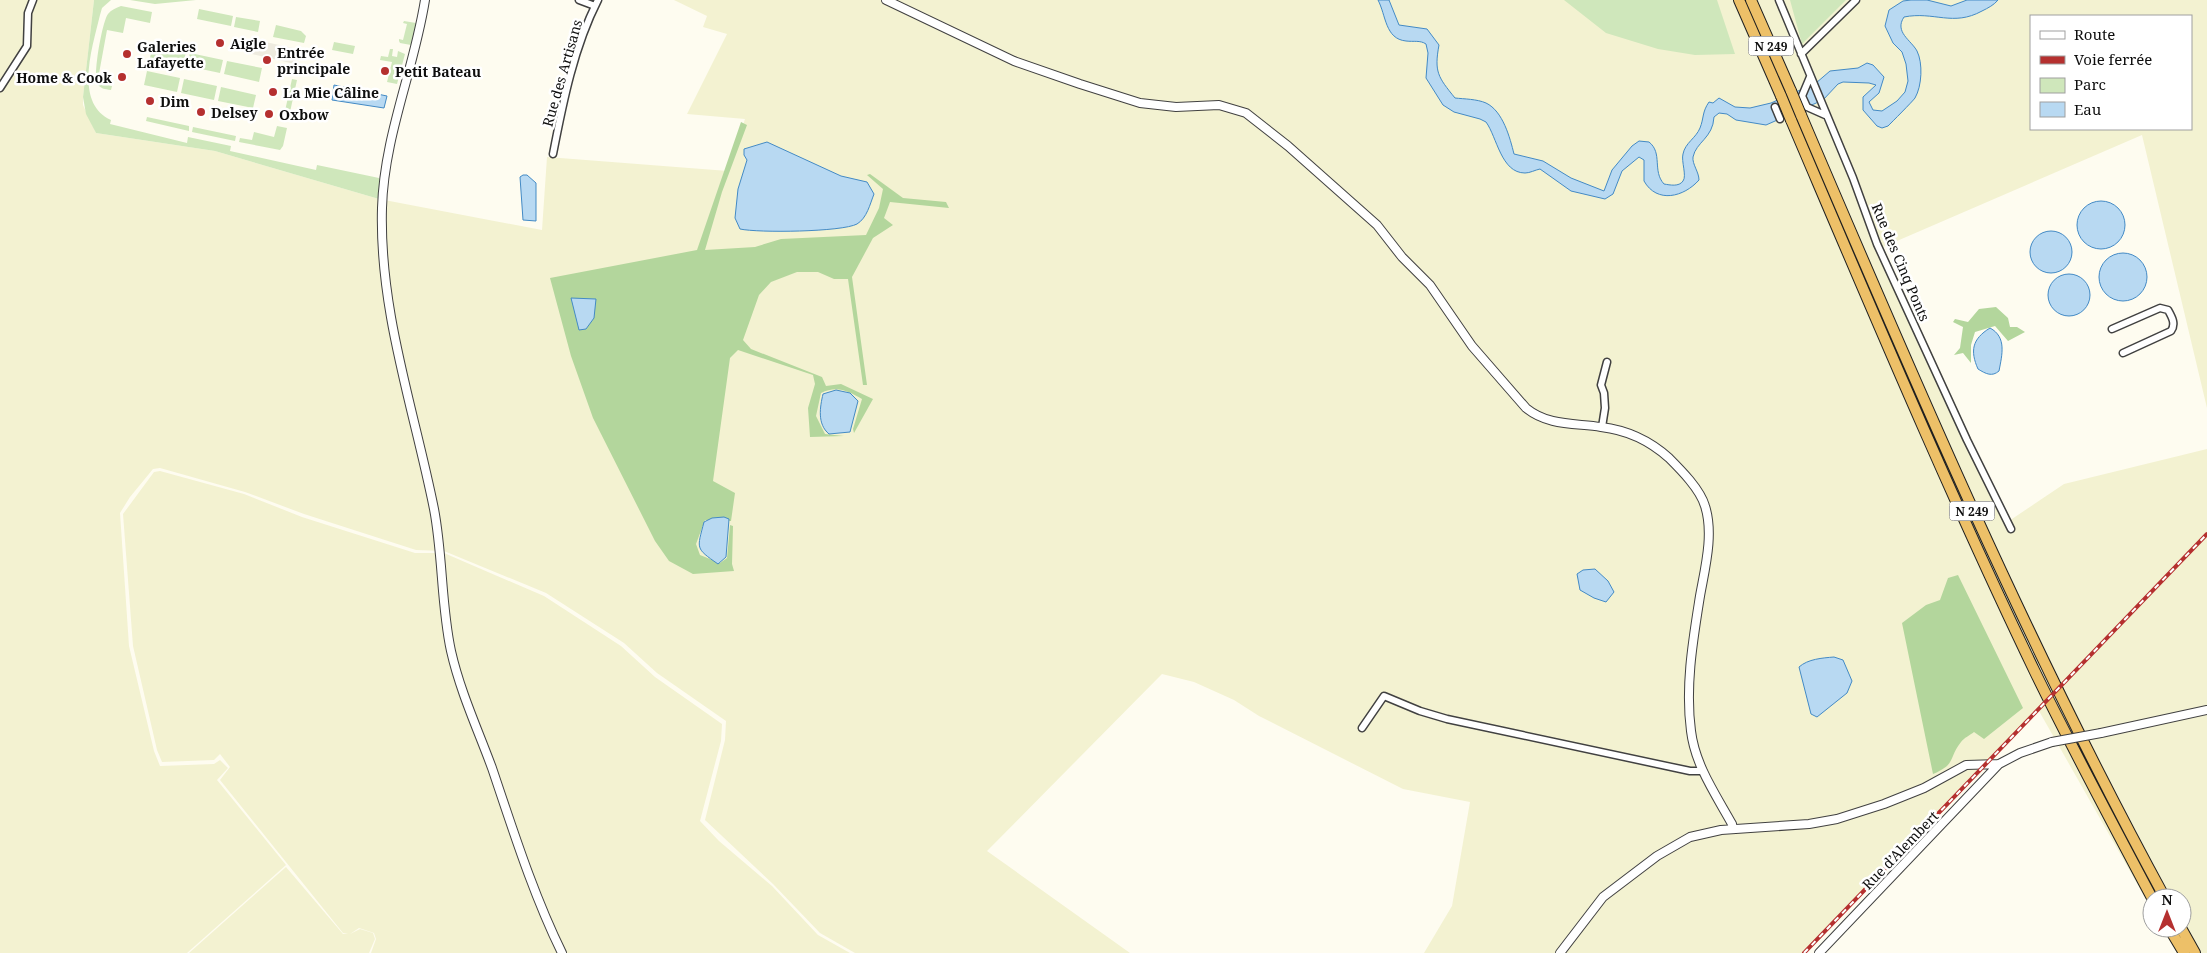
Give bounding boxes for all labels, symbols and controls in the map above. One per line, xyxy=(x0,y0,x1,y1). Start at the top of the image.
legend xyxy=(2030,15,2192,130)
street label: Rue des Artisans xyxy=(538,17,586,129)
text: Route xyxy=(2074,24,2115,44)
place label: Aigle xyxy=(230,34,266,53)
road number: N 249 xyxy=(1748,36,1794,56)
place label: Galeries Lafayette xyxy=(137,37,204,72)
marker: Aigle xyxy=(214,37,226,49)
place label: Entrée principale xyxy=(277,43,350,78)
marker: Galeries Lafayette xyxy=(121,48,133,60)
text: Voie ferrée xyxy=(2074,49,2152,69)
marker: Entrée principale xyxy=(261,54,273,66)
place label: Petit Bateau xyxy=(395,62,481,81)
marker: Petit Bateau xyxy=(379,65,391,77)
place label: Home & Cook xyxy=(16,68,112,87)
marker: Home & Cook xyxy=(116,71,128,83)
text: Parc xyxy=(2074,74,2106,94)
place label: La Mie Câline xyxy=(283,83,379,102)
marker: La Mie Câline xyxy=(267,86,279,98)
place label: Dim xyxy=(160,92,190,111)
marker: Dim xyxy=(144,95,156,107)
text: Eau xyxy=(2074,99,2102,119)
place label: Delsey xyxy=(211,103,258,122)
place label: Oxbow xyxy=(279,105,329,124)
marker: Delsey xyxy=(195,106,207,118)
marker: Oxbow xyxy=(263,108,275,120)
street label: Rue des Cinq Ponts xyxy=(1868,200,1934,324)
road number: N 249 xyxy=(1950,502,1994,520)
street label: Rue d’Alembert xyxy=(1858,807,1942,893)
north arrow xyxy=(2142,888,2192,938)
text: N xyxy=(2161,890,2173,909)

